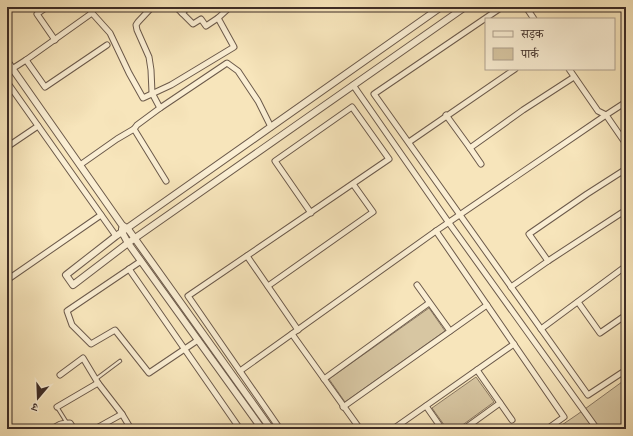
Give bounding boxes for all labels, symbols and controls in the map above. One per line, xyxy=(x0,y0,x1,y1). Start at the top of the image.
legend xyxy=(485,18,615,70)
text: सड़क xyxy=(520,27,545,42)
text: पार्क xyxy=(520,47,540,62)
north arrow xyxy=(18,378,58,418)
text: उ xyxy=(29,399,41,414)

